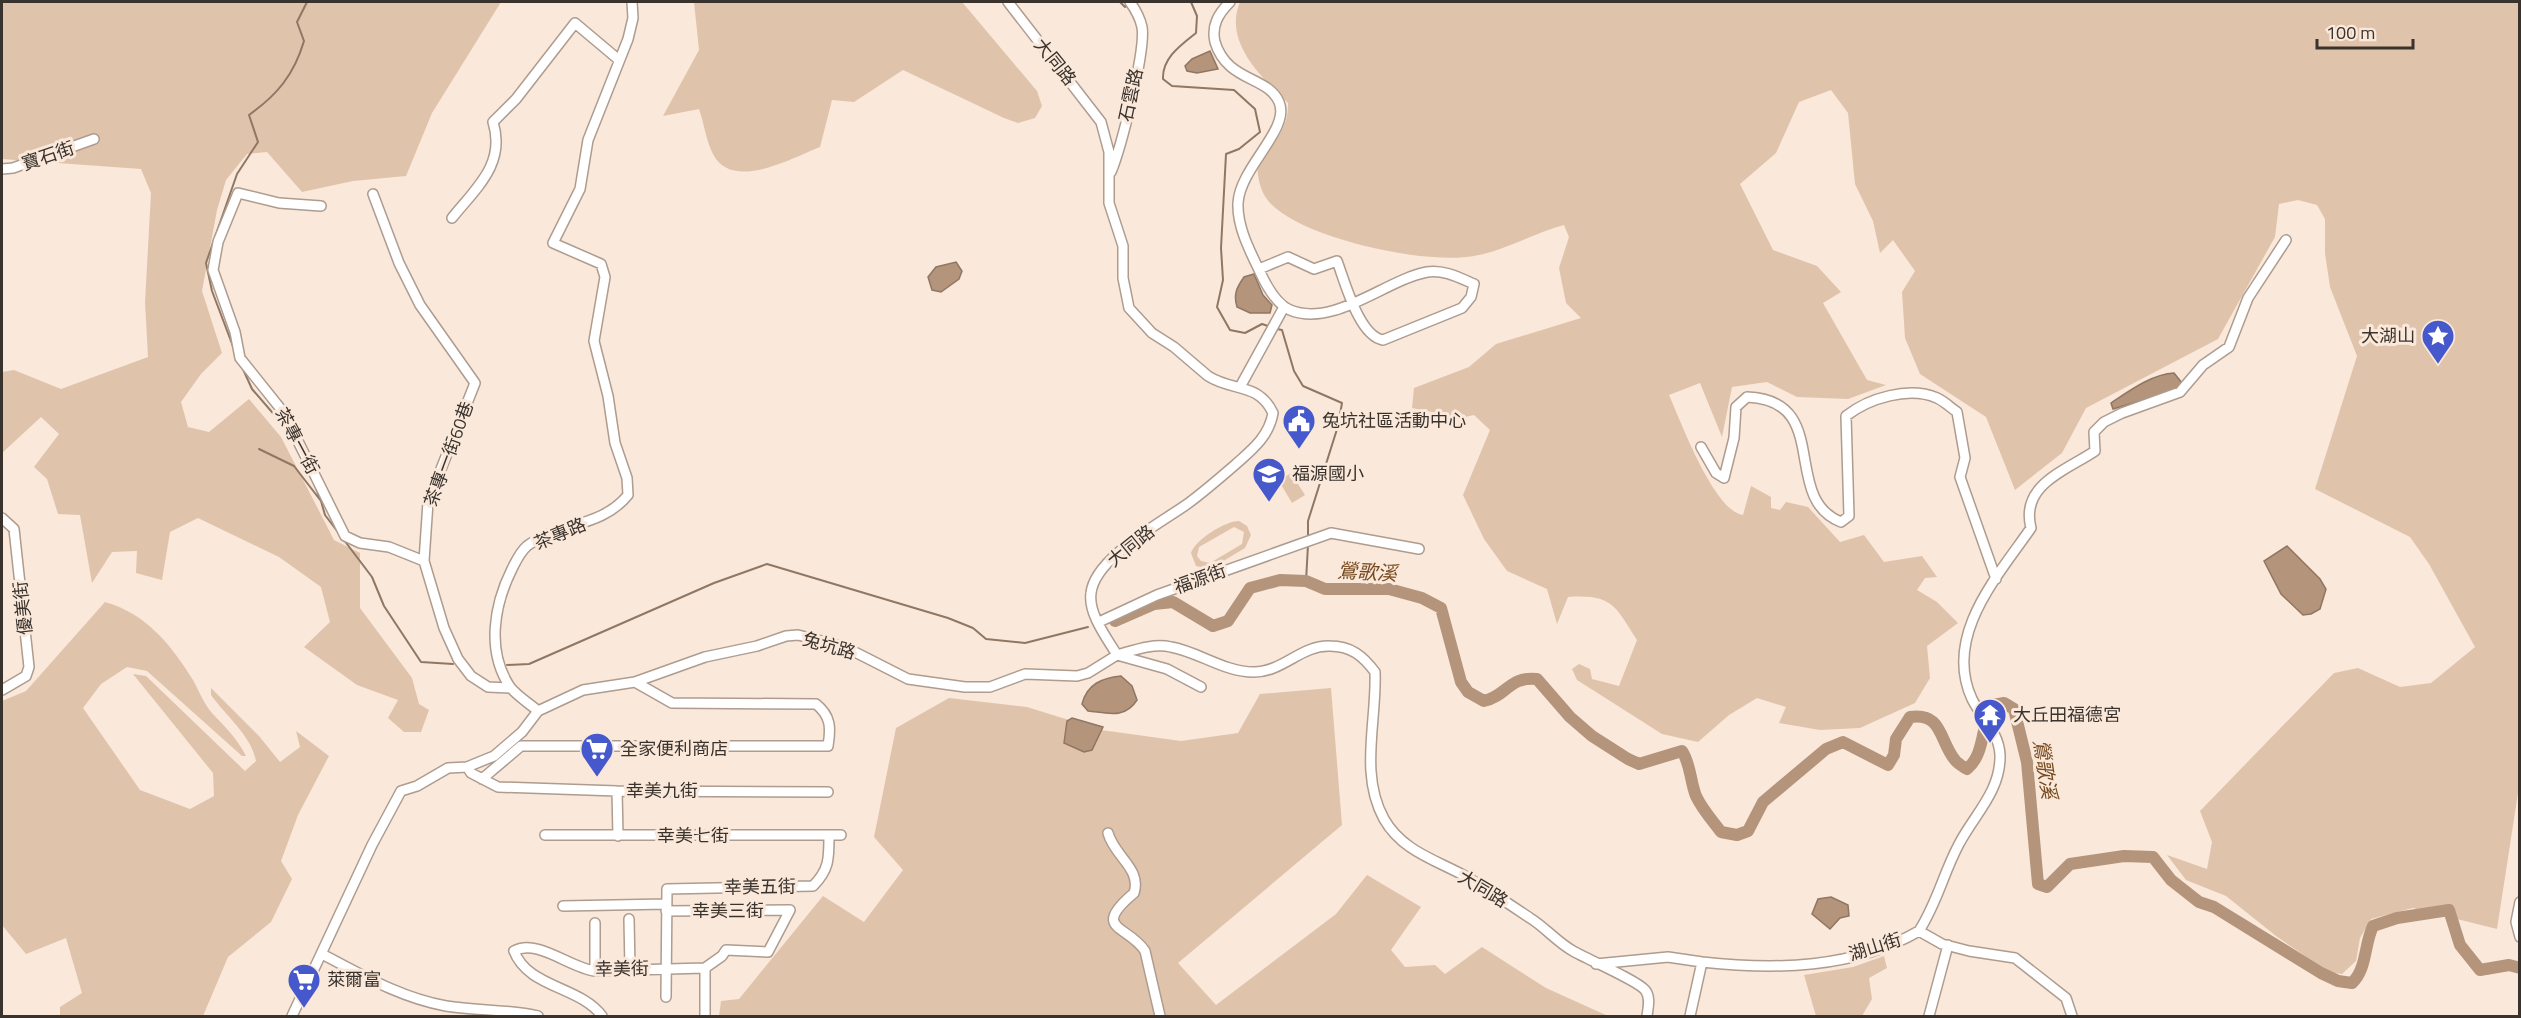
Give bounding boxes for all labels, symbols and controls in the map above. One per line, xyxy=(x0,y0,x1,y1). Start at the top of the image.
scale bar xyxy=(2317,12,2413,50)
text: 100 m xyxy=(2326,19,2375,46)
street label: 大同路 xyxy=(1028,32,1083,91)
street label: 石雲路 xyxy=(1112,66,1149,124)
street label: 寶石街 xyxy=(18,134,78,177)
place icon: 大湖山 xyxy=(2420,318,2456,365)
place label: 大湖山 xyxy=(2361,322,2415,349)
street label: 茶專一街60巷 xyxy=(417,397,480,510)
street label: 茶專一街 xyxy=(269,403,326,479)
public building icon: 兔坑社區活動中心 xyxy=(1281,403,1317,450)
place label: 兔坑社區活動中心 xyxy=(1322,407,1466,434)
school or university icon: 福源國小 xyxy=(1251,456,1287,503)
place label: 福源國小 xyxy=(1292,460,1364,487)
street label: 茶專路 xyxy=(530,511,590,557)
street label: 大同路 xyxy=(1101,518,1160,573)
water label: 鶯歌溪 xyxy=(1336,554,1401,589)
street label: 福源街 xyxy=(1170,557,1230,600)
street label: 優美街 xyxy=(6,580,39,636)
street label: 兔坑路 xyxy=(799,625,859,666)
temple icon: 大丘田福德宮 xyxy=(1972,697,2008,744)
place label: 大丘田福德宮 xyxy=(2013,701,2121,728)
supermarket icon: 全家便利商店 xyxy=(579,731,615,778)
place label: 全家便利商店 xyxy=(620,735,728,762)
water label: 鶯歌溪 xyxy=(2025,737,2066,804)
street label: 幸美九街 xyxy=(626,777,698,804)
street label: 幸美七街 xyxy=(657,822,729,849)
street label: 大同路 xyxy=(1453,863,1513,914)
street label: 幸美五街 xyxy=(724,872,796,901)
street label: 幸美三街 xyxy=(692,897,764,924)
street label: 湖山街 xyxy=(1845,926,1905,967)
street label: 幸美街 xyxy=(595,955,649,982)
supermarket icon: 萊爾富 xyxy=(286,962,322,1009)
place label: 萊爾富 xyxy=(327,966,381,993)

